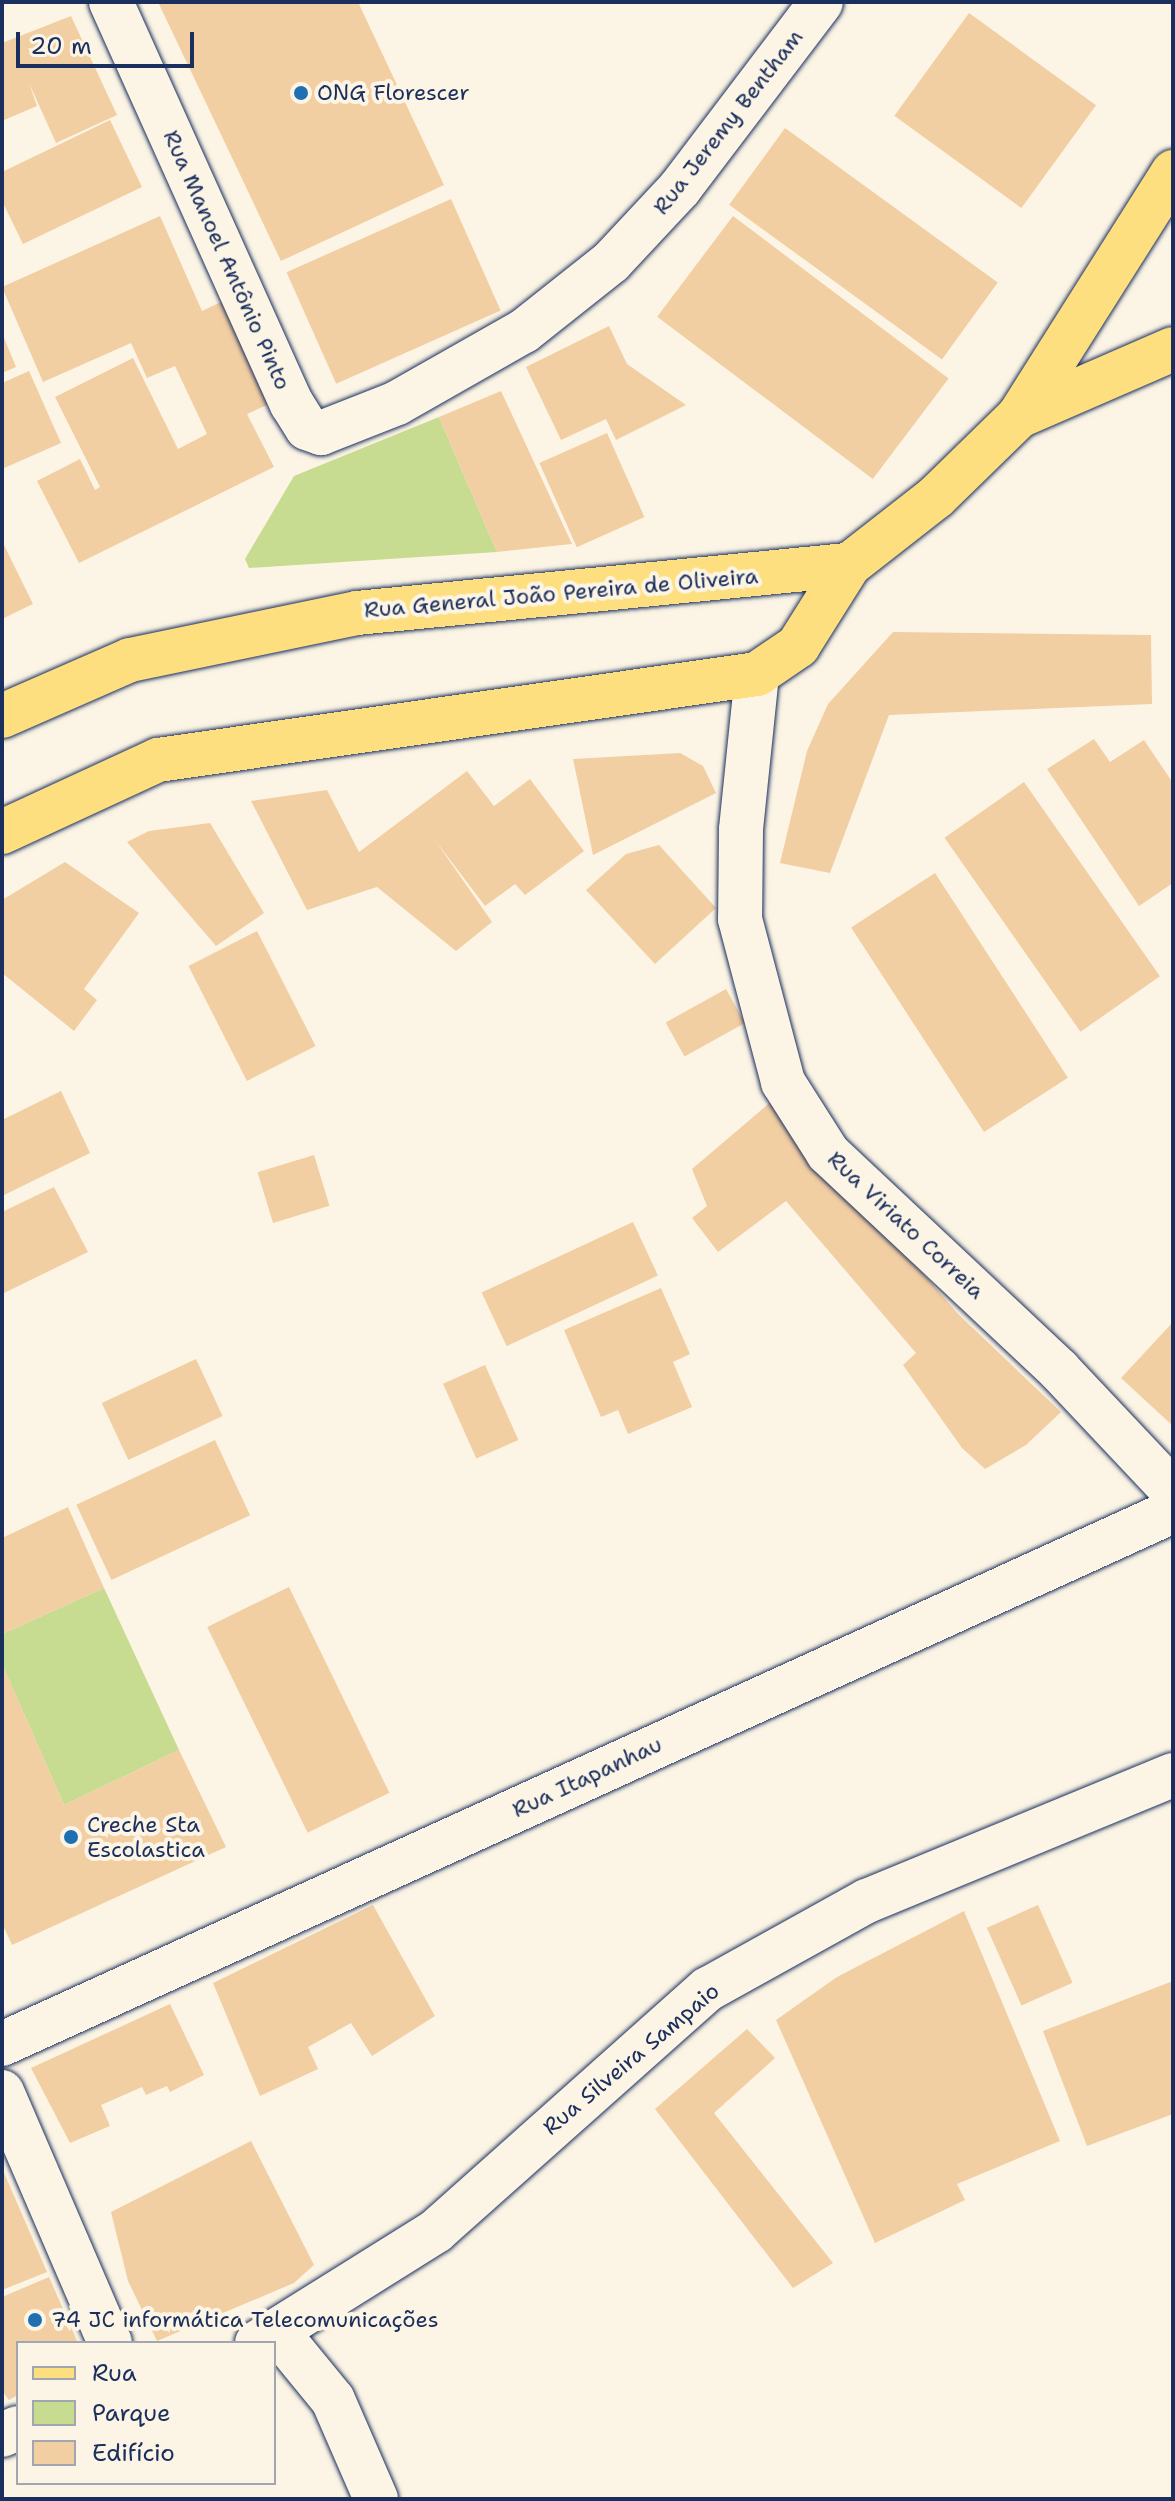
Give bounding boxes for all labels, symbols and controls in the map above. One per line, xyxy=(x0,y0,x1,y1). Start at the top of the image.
scale bar xyxy=(20,16,198,66)
street label: Rua Jeremy Bentham xyxy=(648,24,808,220)
text: 20 m xyxy=(30,30,92,62)
place label: ONG Florescer xyxy=(317,80,470,106)
marker: ONG Florescer xyxy=(292,84,310,102)
street label: Rua Manoel Antônio Pinto xyxy=(158,126,296,394)
street label: Rua General João Pereira de Oliveira xyxy=(363,563,759,623)
street label: Rua Viriato Correia xyxy=(822,1146,990,1304)
street label: Rua Itapanhau xyxy=(508,1731,666,1823)
place label: Creche Sta Escolastica xyxy=(87,1811,205,1862)
marker: Creche Sta Escolastica xyxy=(62,1828,80,1846)
street label: Rua Silveira Sampaio xyxy=(537,1977,725,2141)
place label: 74 JC informática Telecomunicações xyxy=(51,2307,439,2333)
marker: 74 JC informática Telecomunicações xyxy=(26,2311,44,2329)
legend xyxy=(16,2341,276,2485)
text: Rua xyxy=(92,2357,137,2389)
text: Parque xyxy=(92,2397,171,2429)
text: Edifício xyxy=(92,2437,175,2469)

